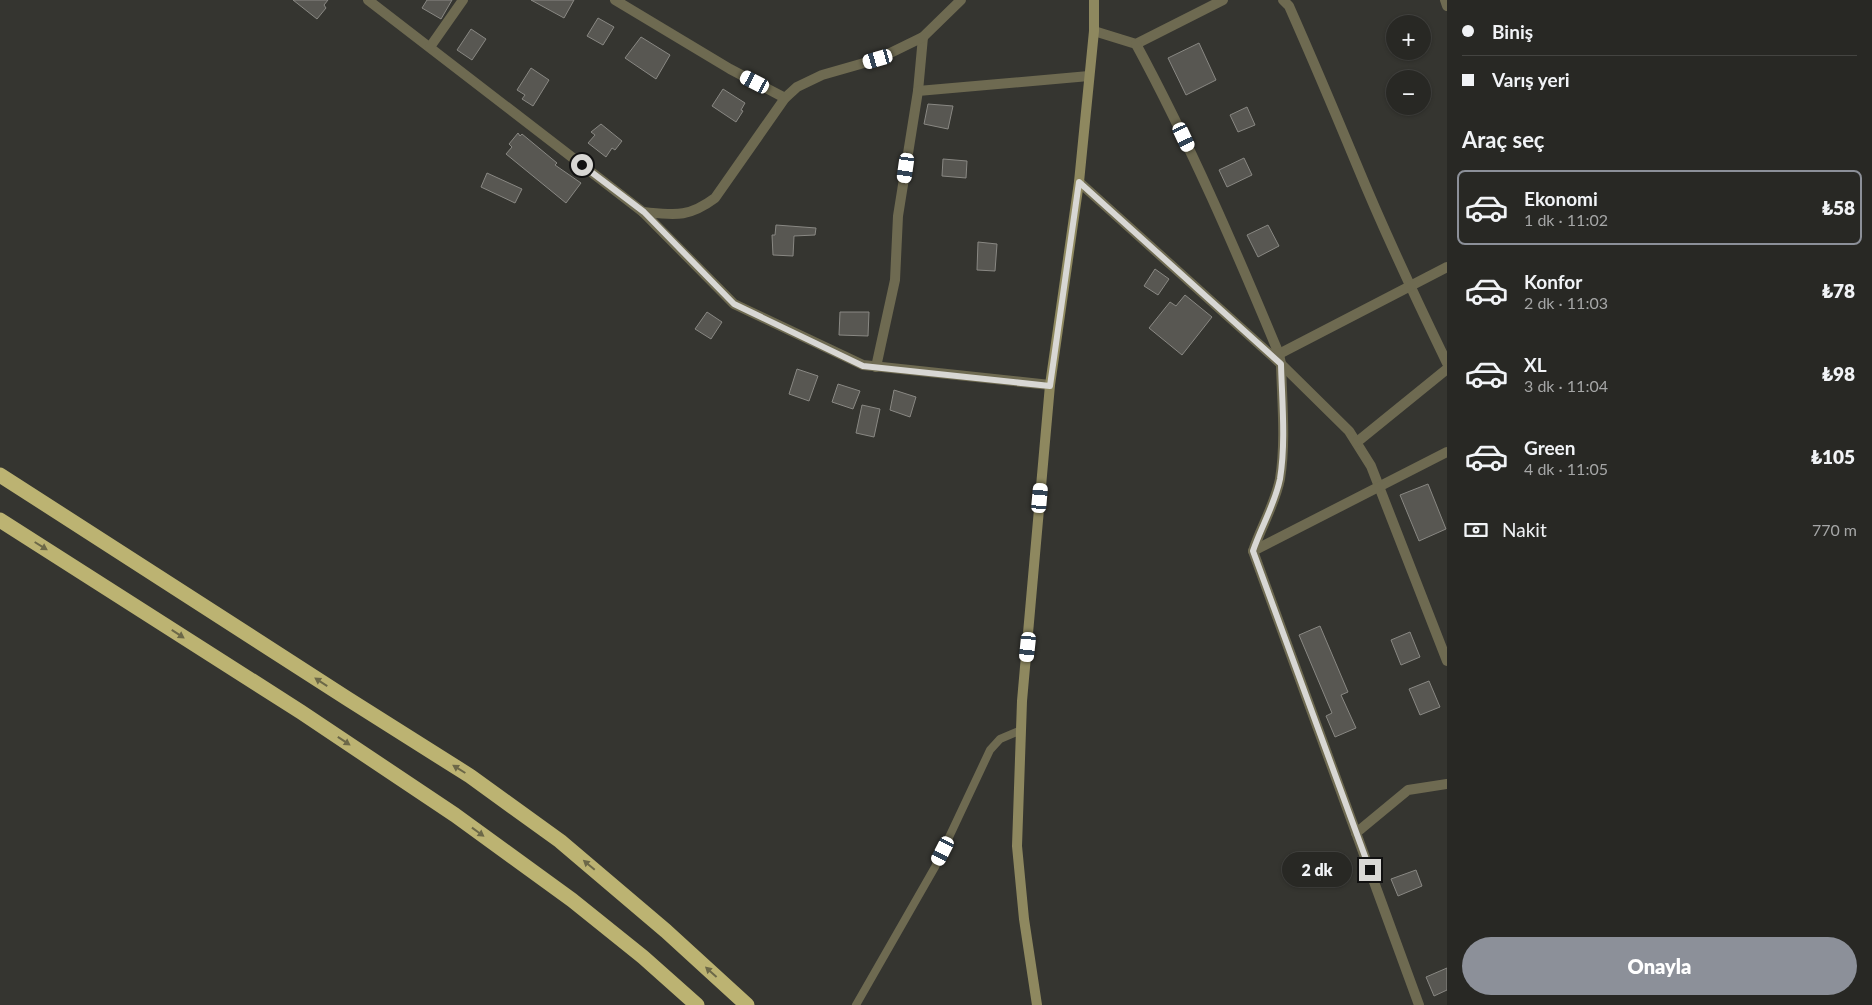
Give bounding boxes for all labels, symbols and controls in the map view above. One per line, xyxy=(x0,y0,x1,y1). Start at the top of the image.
map controls xyxy=(1386,15,1431,115)
button: + xyxy=(1386,15,1431,60)
text: Biniş xyxy=(1492,20,1533,43)
car xyxy=(861,48,894,70)
text: Varış yeri xyxy=(1492,68,1570,91)
car xyxy=(738,69,771,95)
button: − xyxy=(1386,70,1431,115)
car xyxy=(1170,120,1197,154)
text: Araç seç xyxy=(1462,126,1545,153)
car xyxy=(896,152,915,184)
route start xyxy=(571,154,593,176)
icon: car xyxy=(1464,185,1509,230)
text: Ekonomi xyxy=(1524,187,1598,210)
text: ₺58 xyxy=(1822,196,1855,219)
text: 1 dk · 11:02 xyxy=(1524,210,1608,229)
icon: car xyxy=(1464,268,1509,313)
text: Konfor xyxy=(1524,270,1582,293)
text: ₺78 xyxy=(1822,279,1855,302)
text: 2 dk · 11:03 xyxy=(1524,293,1608,312)
icon: car xyxy=(1464,351,1509,396)
text: XL xyxy=(1524,353,1547,376)
text: ₺98 xyxy=(1822,362,1855,385)
text: 3 dk · 11:04 xyxy=(1524,376,1608,395)
icon: car xyxy=(1464,434,1509,479)
text: Green xyxy=(1524,436,1575,459)
text: ₺105 xyxy=(1811,445,1855,468)
text: 4 dk · 11:05 xyxy=(1524,459,1608,478)
car xyxy=(1031,482,1048,514)
icon: cash xyxy=(1462,516,1490,544)
text: Nakit xyxy=(1502,518,1547,541)
text: 770 m xyxy=(1812,520,1857,539)
one-way arrow xyxy=(35,542,48,551)
one-way arrow xyxy=(172,629,185,638)
car xyxy=(1018,631,1037,663)
one-way arrow xyxy=(314,677,328,687)
one-way arrow xyxy=(337,736,351,746)
one-way arrow xyxy=(452,764,465,773)
one-way arrow xyxy=(472,827,485,837)
car xyxy=(929,834,956,868)
callout: 2 dk xyxy=(1282,852,1352,888)
route end xyxy=(1359,859,1381,881)
one-way arrow xyxy=(583,860,596,871)
text: 2 dk xyxy=(1301,860,1333,879)
button: Onayla xyxy=(1462,937,1857,995)
one-way arrow xyxy=(706,966,718,978)

